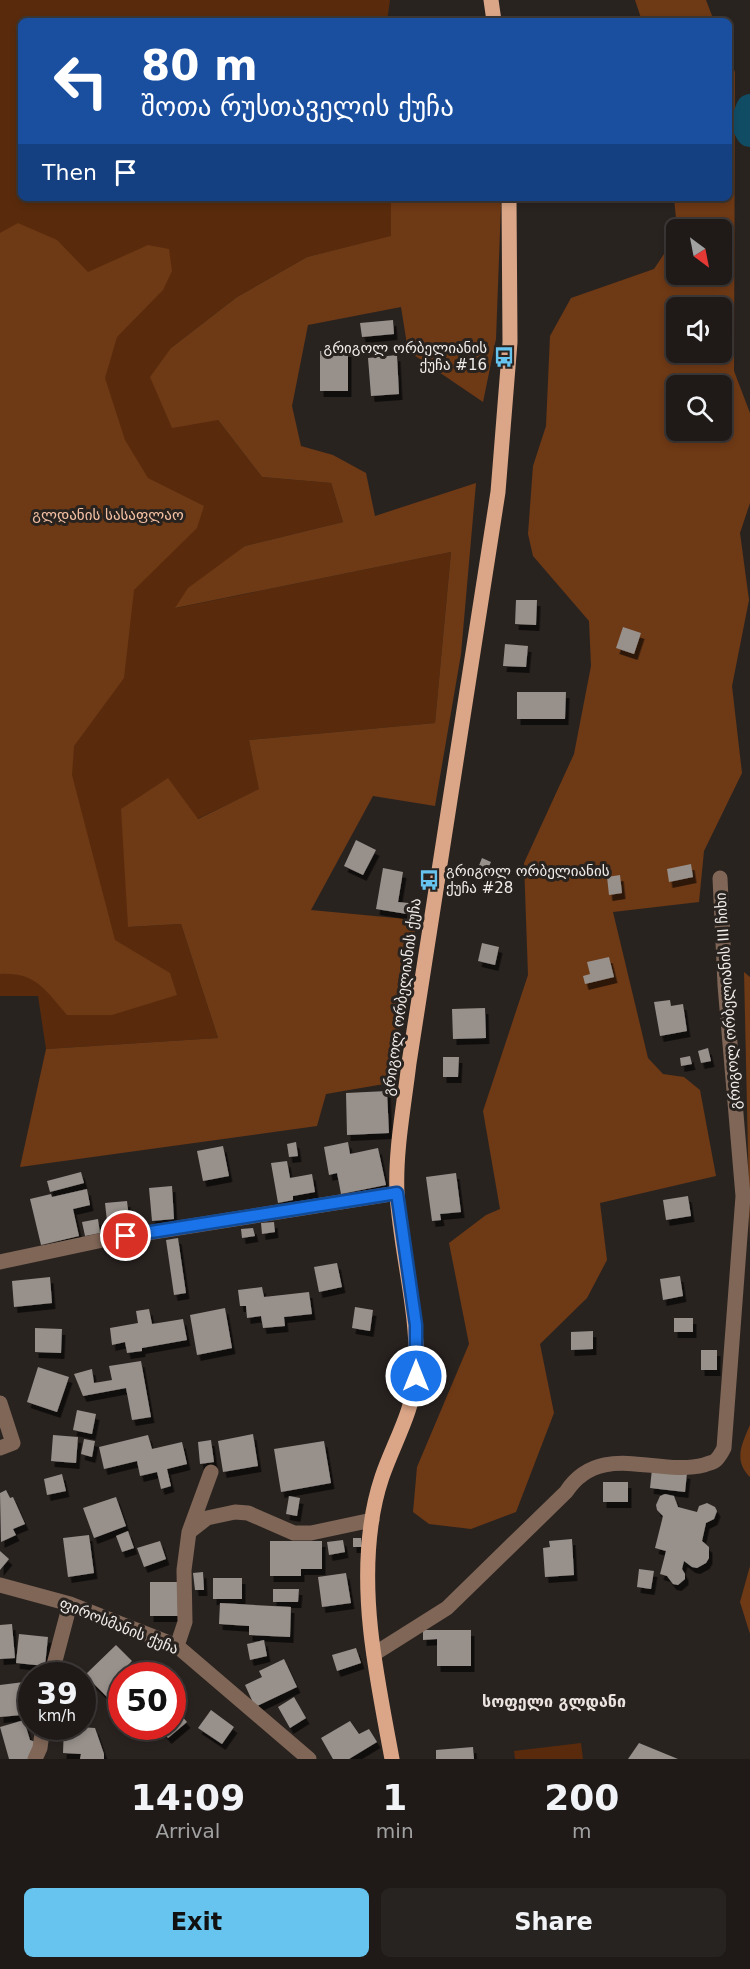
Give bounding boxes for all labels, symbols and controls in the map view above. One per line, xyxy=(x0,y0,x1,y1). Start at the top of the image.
text: 80 m xyxy=(141,41,258,90)
icon: left xyxy=(42,42,120,120)
text: შოთა რუსთაველის ქუჩა xyxy=(141,91,454,122)
icon: arrive xyxy=(109,156,142,189)
text: Then xyxy=(42,160,97,185)
north arrow xyxy=(666,219,732,285)
map controls xyxy=(666,219,732,441)
button: sound xyxy=(666,297,732,363)
place label: გრიგოლ ორბელიანის ქუჩა #16 xyxy=(323,339,487,374)
bus stop icon: გრიგოლ ორბელიანის ქუჩა #16 xyxy=(492,345,516,369)
button: search xyxy=(666,375,732,441)
park label: გლდანის სასაფლაო xyxy=(32,506,184,524)
place label: გრიგოლ ორბელიანის ქუჩა #28 xyxy=(446,862,610,897)
bus stop icon: გრიგოლ ორბელიანის ქუჩა #28 xyxy=(417,868,441,892)
street label: გრიგოლ ორბელიანის III ჩიხი xyxy=(711,892,745,1110)
street label: გრიგოლ ორბელიანის ქუჩა xyxy=(379,897,425,1097)
pin xyxy=(100,1210,151,1261)
icon: arrive xyxy=(109,1219,142,1252)
position arrow xyxy=(384,1344,448,1408)
street label: ფიროსმანის ქუჩა xyxy=(57,1594,181,1658)
speed limit sign: 50 xyxy=(108,1662,186,1740)
text: 39 xyxy=(36,1676,78,1711)
district label: სოფელი გლდანი xyxy=(482,1692,626,1711)
text: km/h xyxy=(38,1707,76,1725)
text: 14:09 xyxy=(131,1777,245,1818)
text: 1 xyxy=(382,1777,407,1818)
text: 200 xyxy=(544,1777,619,1818)
text: Arrival xyxy=(155,1819,220,1843)
text: min xyxy=(376,1819,414,1843)
text: m xyxy=(572,1819,592,1843)
button: Exit xyxy=(24,1888,369,1957)
button: Share xyxy=(381,1888,726,1957)

